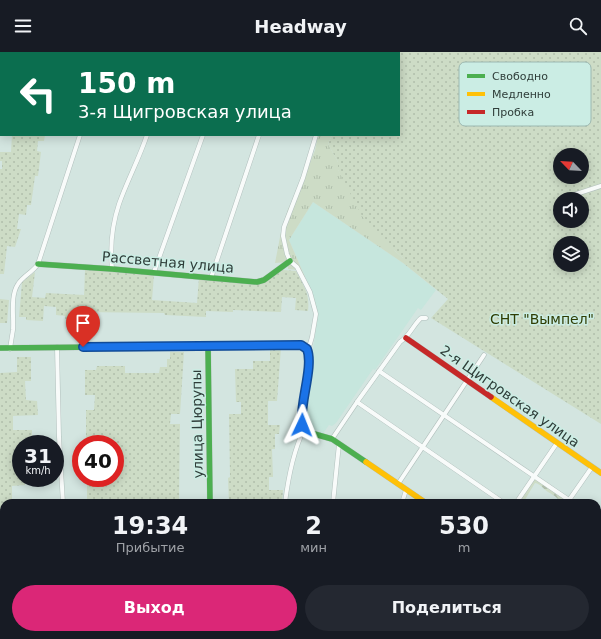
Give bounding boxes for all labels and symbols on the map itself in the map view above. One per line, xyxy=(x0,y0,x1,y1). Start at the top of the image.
legend xyxy=(459,62,591,126)
text: Свободно xyxy=(492,70,548,83)
text: Медленно xyxy=(492,88,551,101)
text: Пробка xyxy=(492,106,534,119)
north arrow xyxy=(553,148,589,184)
street label: Рассветная улица xyxy=(101,248,235,276)
pin xyxy=(66,306,100,347)
park label: СНТ "Вымпел" xyxy=(490,311,594,327)
street label: 2-я Щигровская улица xyxy=(437,342,583,450)
street label: улица Цюрупы xyxy=(188,369,206,479)
position arrow xyxy=(281,404,323,446)
speed limit sign: 40 xyxy=(72,435,124,487)

